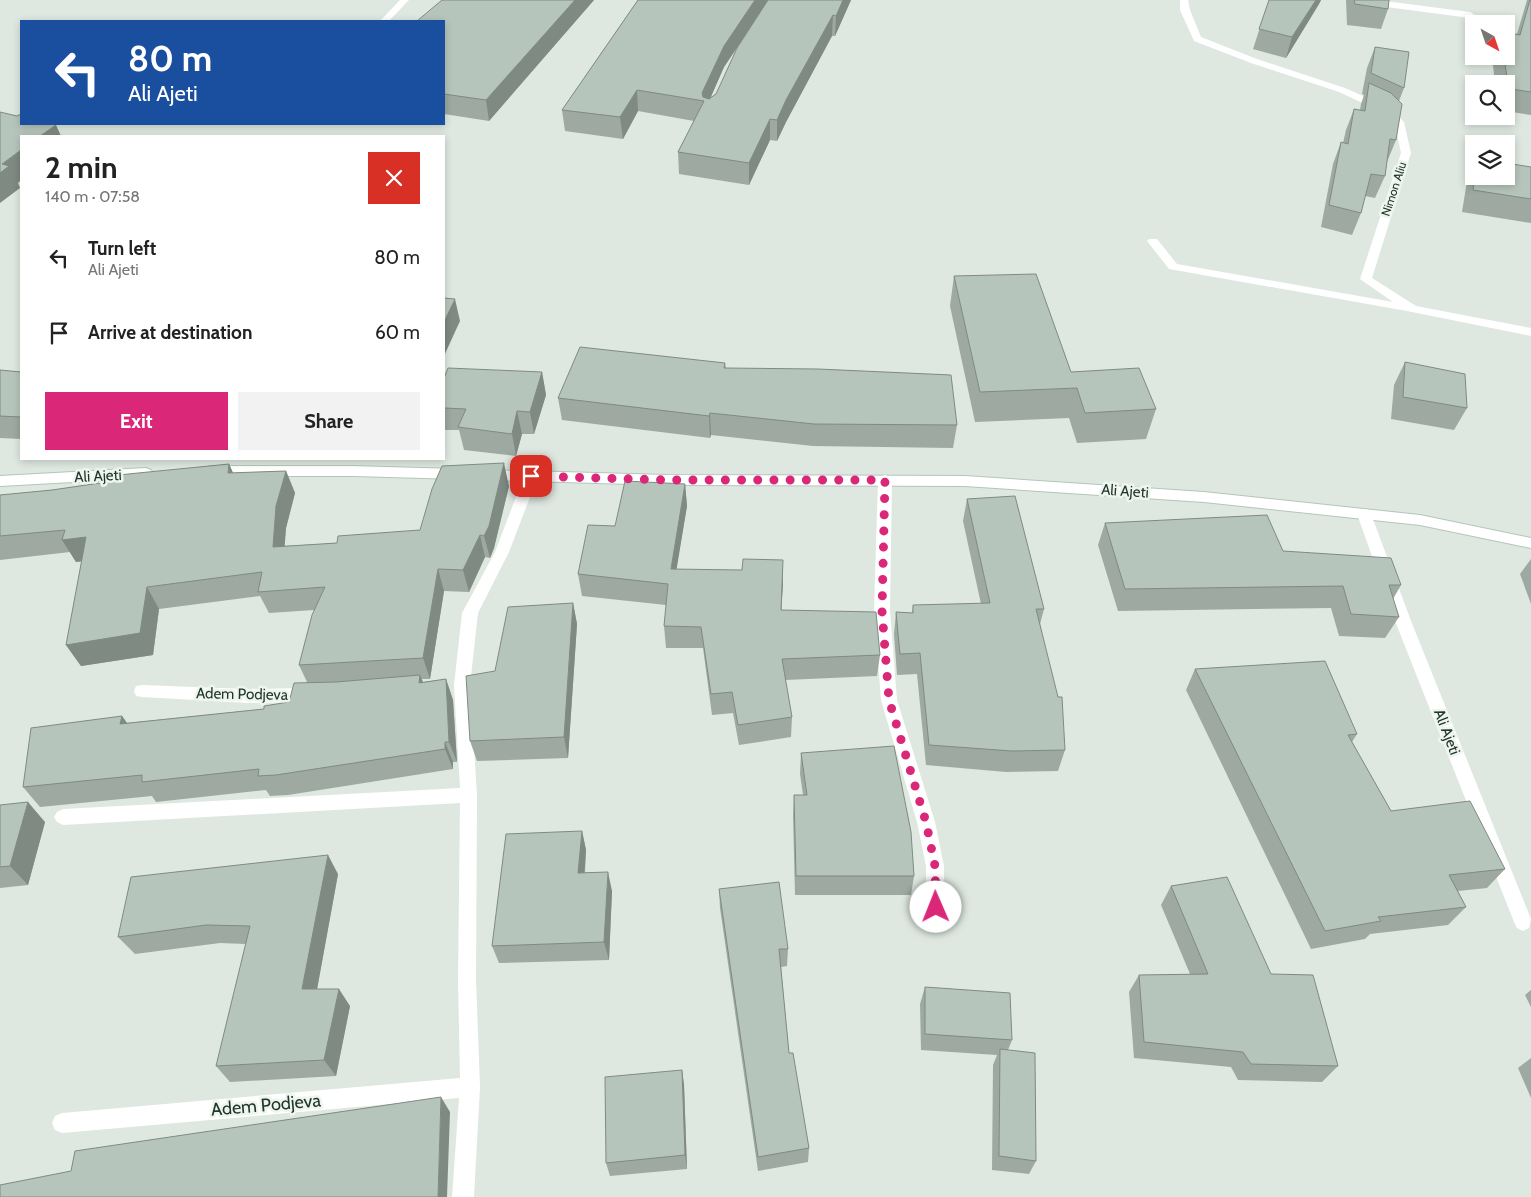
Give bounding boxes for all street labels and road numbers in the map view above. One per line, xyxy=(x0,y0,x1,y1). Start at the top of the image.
street label: Nimon Aliu xyxy=(1378,160,1409,218)
street label: Ali Ajeti xyxy=(74,466,122,486)
street label: Ali Ajeti xyxy=(1101,480,1149,502)
street label: Adem Podjeva xyxy=(196,684,289,704)
street label: Ali Ajeti xyxy=(1430,707,1464,757)
street label: Adem Podjeva xyxy=(210,1089,322,1121)

